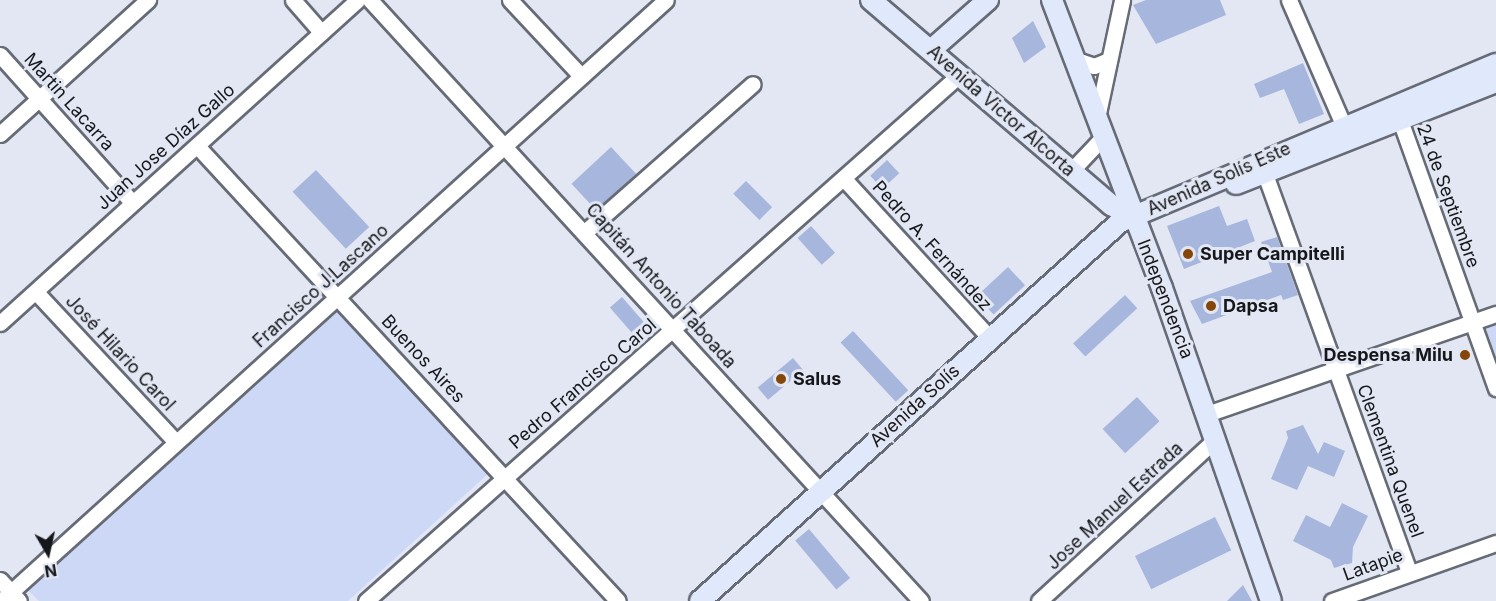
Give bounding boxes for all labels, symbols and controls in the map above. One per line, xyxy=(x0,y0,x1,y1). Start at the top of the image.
street label: Avenida Victor Alcorta xyxy=(923,41,1079,181)
street label: Martin Lacarra xyxy=(19,49,119,155)
street label: Juan Jose Díaz Gallo xyxy=(93,79,239,215)
street label: 24 de Septiembre xyxy=(1412,121,1484,271)
street label: Avenida Solís Este xyxy=(1144,138,1294,220)
street label: Pedro A. Fernández xyxy=(868,176,996,316)
street label: Capitán Antonio Taboada xyxy=(581,199,741,373)
street label: Francisco J.Lascano xyxy=(249,220,393,352)
street label: Independencia xyxy=(1132,236,1198,362)
place label: Super Campitelli xyxy=(1200,243,1345,265)
marker: Super Campitelli xyxy=(1181,247,1195,261)
street label: José Hilario Carol xyxy=(61,291,179,415)
place label: Dapsa xyxy=(1223,295,1278,317)
marker: Dapsa xyxy=(1204,299,1218,313)
street label: Buenos Aires xyxy=(377,311,469,407)
street label: Pedro Francisco Carol xyxy=(505,314,661,454)
place label: Despensa Milu xyxy=(1323,344,1453,366)
marker: Despensa Milu xyxy=(1458,348,1472,362)
street label: Avenida Solís xyxy=(866,360,964,452)
place label: Salus xyxy=(793,368,841,390)
marker: Salus xyxy=(774,372,788,386)
street label: Clementina Quenel xyxy=(1352,382,1428,540)
street label: Jose Manuel Estrada xyxy=(1043,437,1187,575)
north arrow xyxy=(18,523,78,583)
street label: Latapie xyxy=(1340,544,1406,586)
text: N xyxy=(43,560,58,582)

